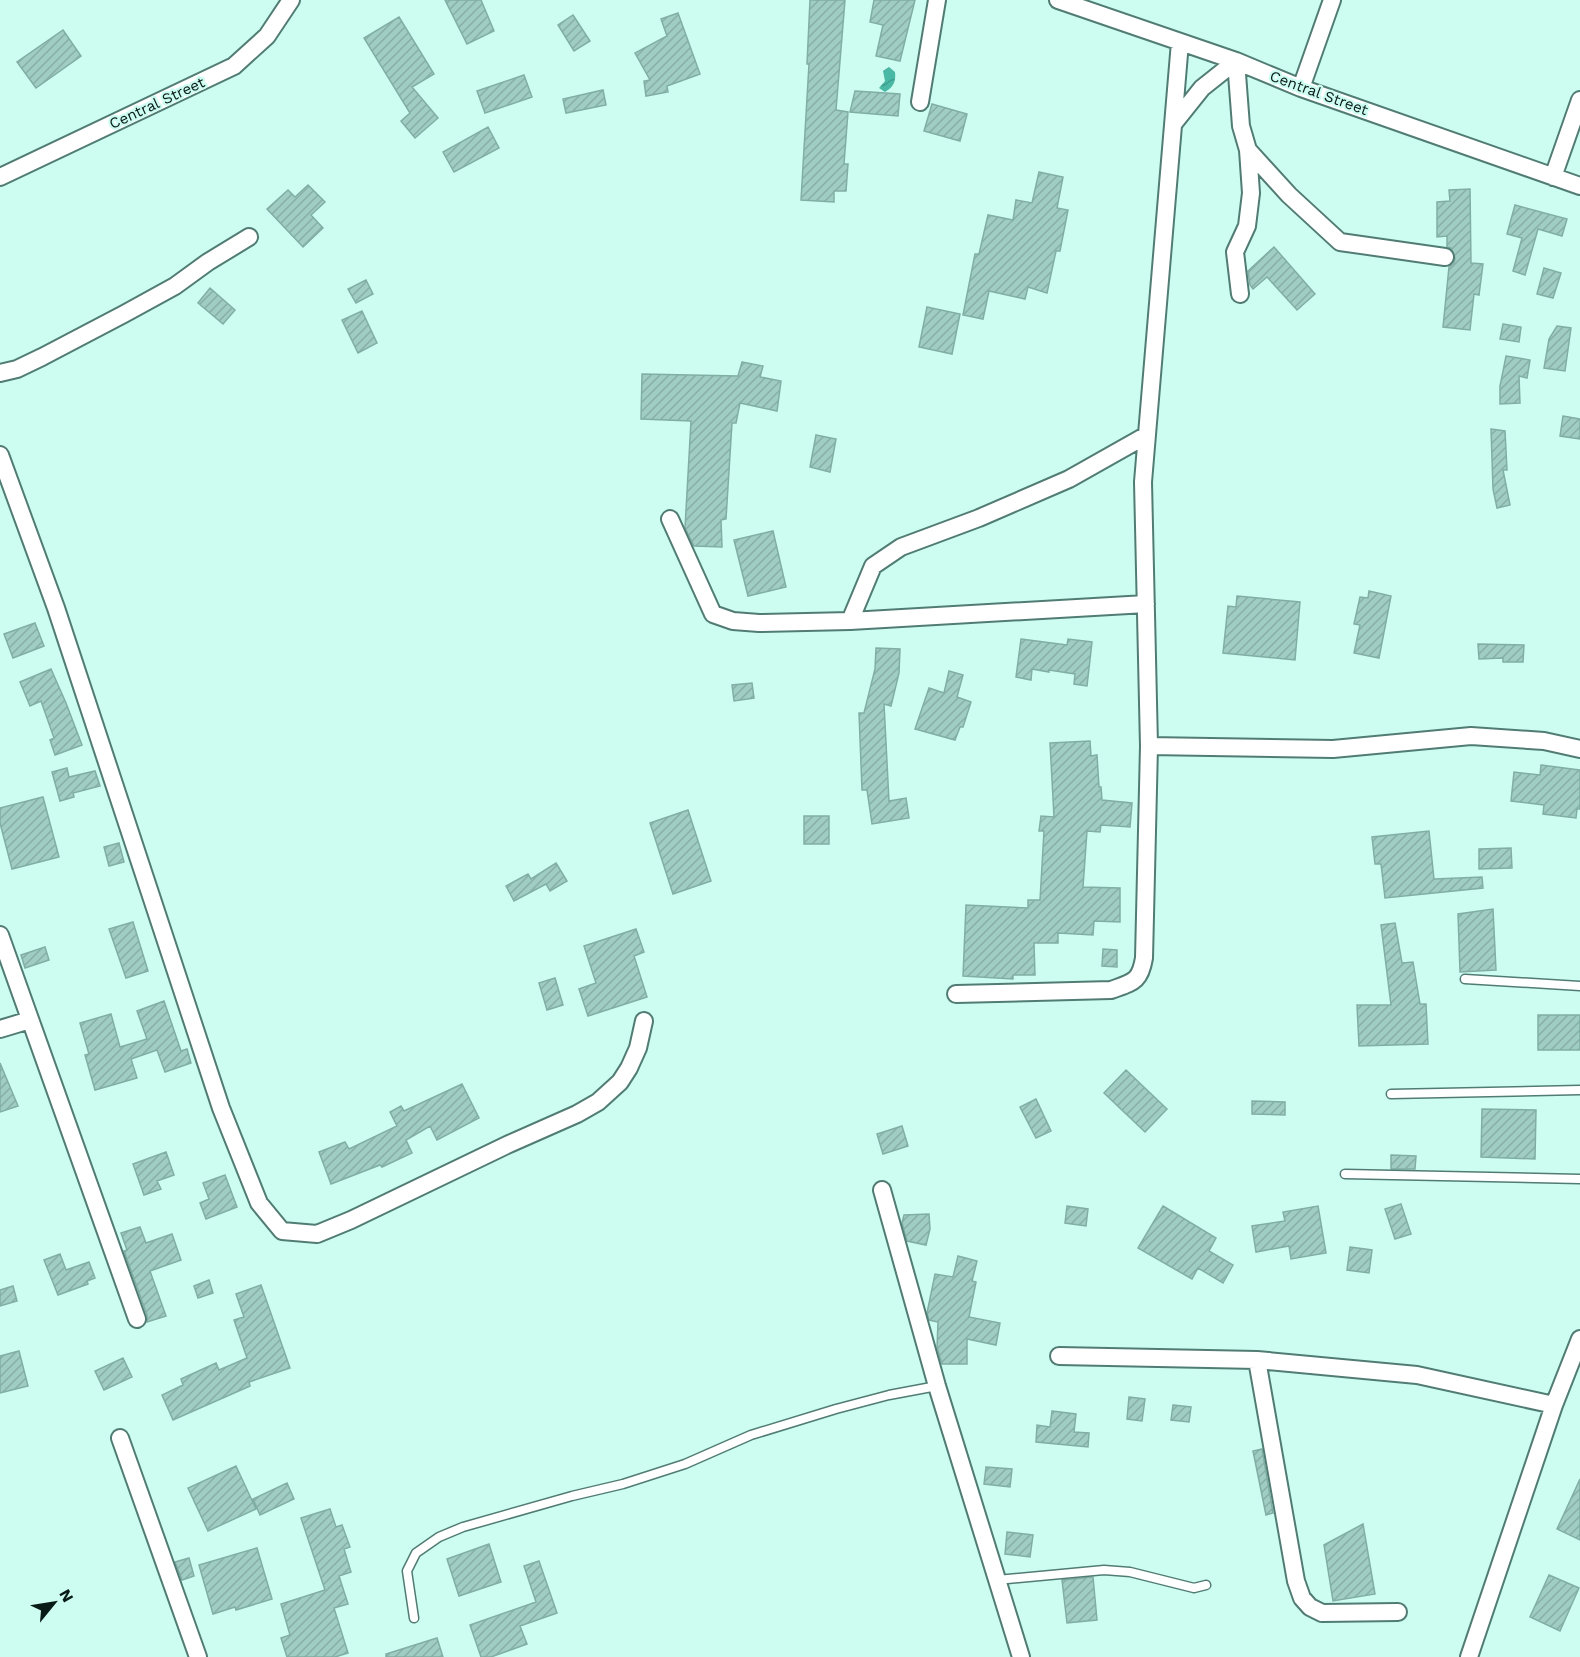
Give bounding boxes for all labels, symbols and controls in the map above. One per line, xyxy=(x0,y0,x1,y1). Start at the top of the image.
street label: Central Street xyxy=(1267,67,1371,119)
street label: Central Street xyxy=(106,73,208,133)
north arrow xyxy=(24,1573,84,1633)
text: N xyxy=(55,1586,78,1606)

